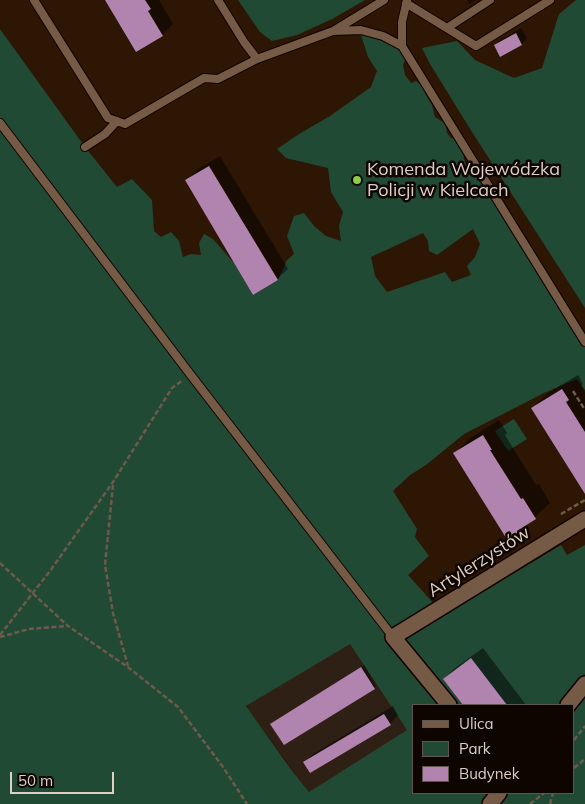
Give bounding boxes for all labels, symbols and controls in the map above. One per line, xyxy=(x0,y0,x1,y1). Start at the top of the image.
place label: Komenda Wojewódzka Policji w Kielcach xyxy=(367,159,560,202)
marker: Komenda Wojewódzka Policji w Kielcach xyxy=(351,174,363,186)
street label: Artylerzystów xyxy=(424,522,534,602)
legend xyxy=(412,704,575,794)
text: Ulica xyxy=(459,714,493,733)
text: Park xyxy=(459,739,491,758)
scale bar xyxy=(12,762,116,794)
text: Budynek xyxy=(459,764,520,783)
text: 50 m xyxy=(18,771,53,790)

